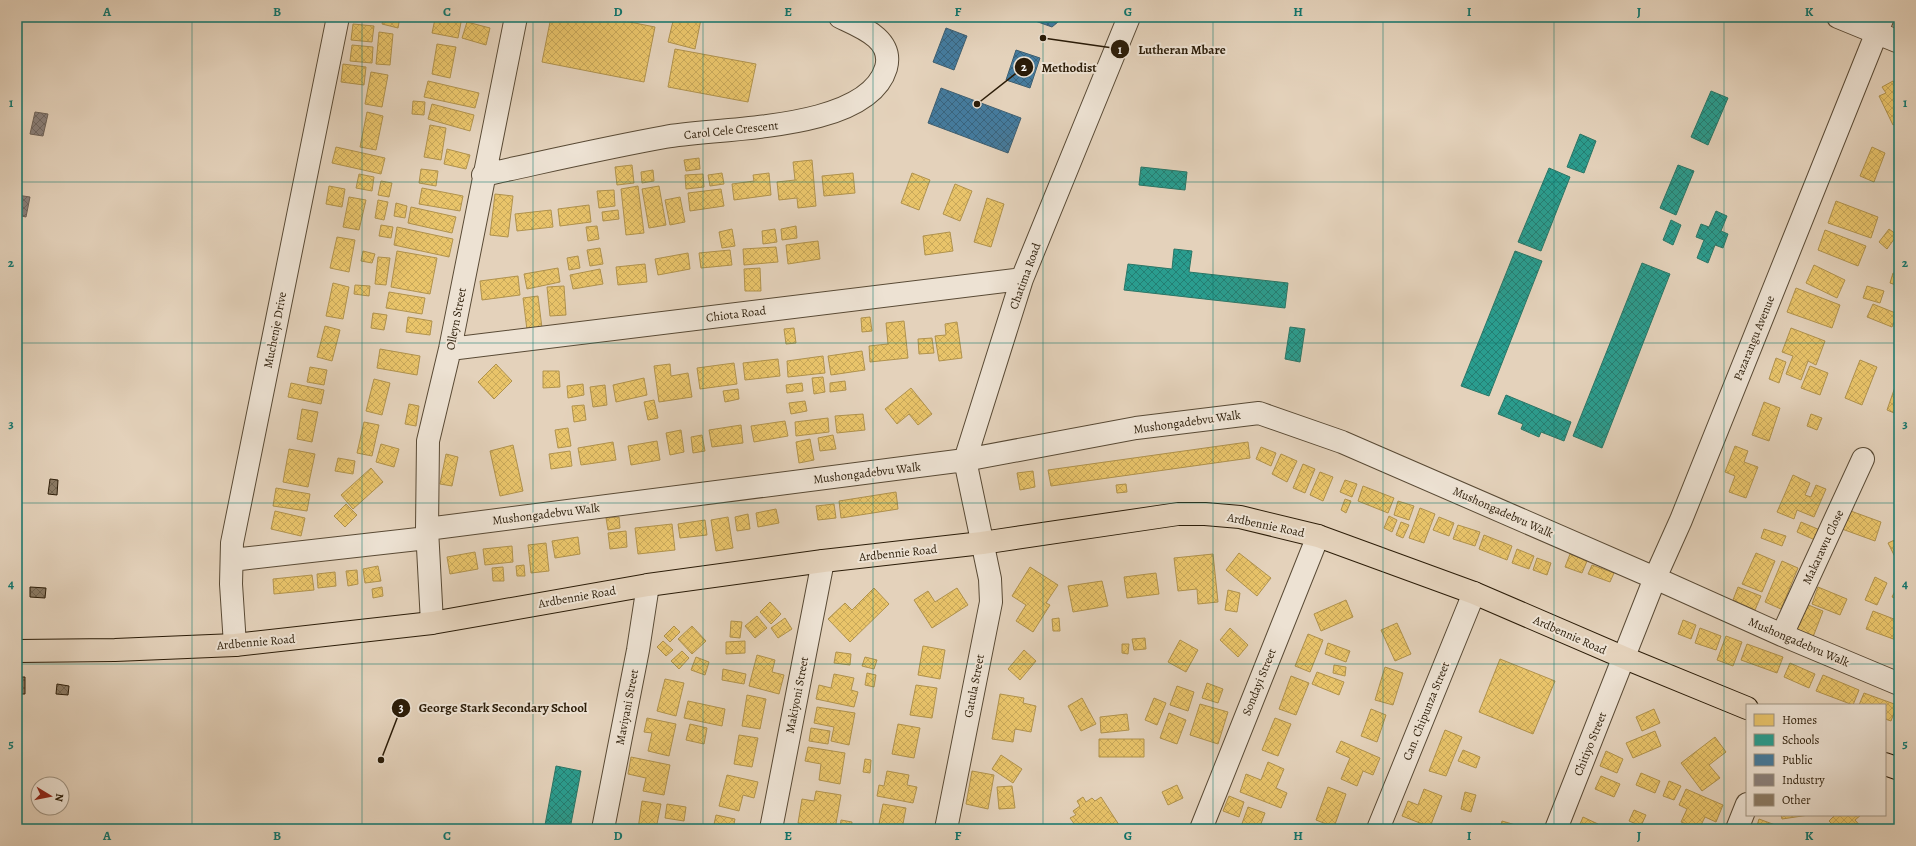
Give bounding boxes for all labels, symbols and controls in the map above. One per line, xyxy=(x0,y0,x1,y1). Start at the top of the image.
text: A xyxy=(102,3,112,20)
text: B xyxy=(273,3,281,20)
text: C xyxy=(443,3,451,20)
text: D xyxy=(613,3,623,20)
text: E xyxy=(784,3,792,20)
text: F xyxy=(955,3,962,20)
text: G xyxy=(1124,3,1132,20)
text: H xyxy=(1293,3,1303,20)
text: I xyxy=(1467,3,1472,20)
text: J xyxy=(1637,3,1641,20)
text: K xyxy=(1805,3,1814,20)
callout: Lutheran Mbare xyxy=(1110,37,1233,62)
text: Lutheran Mbare xyxy=(1138,41,1226,58)
text: 1 xyxy=(1118,42,1123,58)
callout: Methodist xyxy=(1014,55,1105,80)
text: 2 xyxy=(1021,59,1027,75)
text: Methodist xyxy=(1041,59,1097,76)
text: 1 xyxy=(9,94,14,111)
text: 1 xyxy=(1903,94,1908,111)
street label: Carol Cele Crescent xyxy=(683,117,779,143)
street label: Chatima Road xyxy=(1006,240,1045,312)
text: 2 xyxy=(8,254,15,271)
text: 2 xyxy=(1902,254,1909,271)
street label: Olleyn Street xyxy=(442,286,470,352)
street label: Muchenje Drive xyxy=(260,290,290,370)
street label: Pazarangu Avenue xyxy=(1730,293,1778,383)
street label: Chiota Road xyxy=(705,302,767,326)
street label: Mushongadebvu Walk xyxy=(1132,407,1242,437)
text: 3 xyxy=(8,415,14,432)
text: 3 xyxy=(1902,415,1908,432)
street label: Mushongadebvu Walk xyxy=(812,458,922,488)
street label: Mushongadebvu Walk xyxy=(1450,483,1556,541)
street label: Mushongadebvu Walk xyxy=(491,499,601,529)
street label: Makarawu Close xyxy=(1799,507,1847,587)
street label: Ardbennie Road xyxy=(1225,509,1307,541)
street label: Ardbennie Road xyxy=(857,541,938,565)
text: 4 xyxy=(8,575,14,592)
text: 4 xyxy=(1902,575,1908,592)
street label: Ardbennie Road xyxy=(536,582,618,612)
street label: Ardbennie Road xyxy=(1530,611,1610,658)
street label: Mushongadebvu Walk xyxy=(1746,613,1852,671)
street label: Ardbennie Road xyxy=(215,631,296,653)
street label: Sondayi Street xyxy=(1238,646,1280,718)
street label: Gatula Street xyxy=(960,653,988,719)
street label: Makiyoni Street xyxy=(782,655,812,735)
street label: Can. Chipunza Street xyxy=(1399,659,1453,763)
street label: Maviyani Street xyxy=(612,668,642,746)
callout: George Stark Secondary School xyxy=(391,695,596,720)
text: George Stark Secondary School xyxy=(419,699,588,716)
text: 3 xyxy=(398,700,404,716)
legend xyxy=(1746,704,1886,816)
street label: Chitiyo Street xyxy=(1570,710,1610,778)
text: Homes xyxy=(1782,712,1817,728)
text: Schools xyxy=(1782,732,1819,748)
text: 5 xyxy=(8,735,14,752)
text: 5 xyxy=(1902,735,1908,752)
text: Public xyxy=(1782,752,1813,768)
text: Industry xyxy=(1782,772,1825,788)
north arrow xyxy=(30,776,70,816)
text: N xyxy=(51,792,67,803)
text: Other xyxy=(1782,792,1811,808)
text: A xyxy=(102,827,112,844)
text: B xyxy=(273,827,281,844)
text: C xyxy=(443,827,451,844)
text: D xyxy=(613,827,623,844)
text: E xyxy=(784,827,792,844)
text: F xyxy=(955,827,962,844)
text: G xyxy=(1124,827,1132,844)
text: H xyxy=(1293,827,1303,844)
text: I xyxy=(1467,827,1472,844)
text: J xyxy=(1637,827,1641,844)
text: K xyxy=(1805,827,1814,844)

